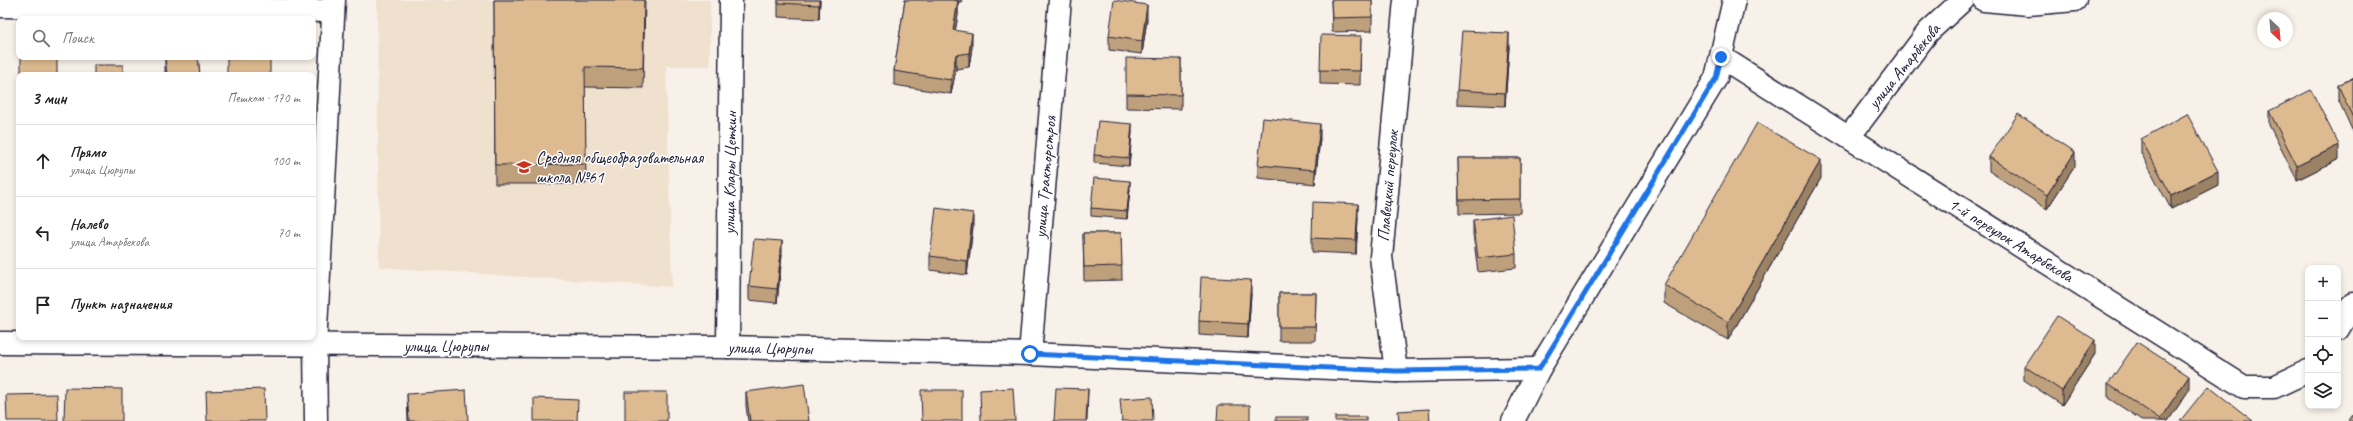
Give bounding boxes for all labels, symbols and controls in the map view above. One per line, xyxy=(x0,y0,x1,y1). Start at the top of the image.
north arrow xyxy=(2257,12,2293,48)
search box xyxy=(16,16,316,60)
street label: улица Атарбекова xyxy=(1863,18,1946,114)
icon: search xyxy=(30,27,52,49)
text: Поиск xyxy=(62,29,94,48)
route end xyxy=(1712,48,1730,66)
text: 3 мин xyxy=(32,88,67,109)
text: Пешком · 170 m xyxy=(227,90,300,106)
street label: улица Клары Цеткин xyxy=(718,109,742,236)
street label: улица Тракторстроя xyxy=(1029,114,1061,240)
street label: Плавецкий переулок xyxy=(1373,128,1403,243)
text: Прямо xyxy=(70,143,106,162)
place label: Средняя общеобразовательная школа №61 xyxy=(536,147,704,188)
icon: ahead xyxy=(32,150,54,172)
text: 100 m xyxy=(272,153,300,169)
school or university icon: Средняя общеобразовательная школа №61 xyxy=(515,158,533,176)
text: улица Цюрупы xyxy=(70,162,135,178)
street label: 1-й переулок Атарбекова xyxy=(1945,193,2078,287)
text: Налево xyxy=(70,215,108,234)
icon: left xyxy=(32,222,54,244)
text: 70 m xyxy=(278,225,300,241)
text: улица Атарбекова xyxy=(70,234,149,250)
map controls xyxy=(2305,265,2341,409)
button: + xyxy=(2305,265,2341,301)
icon: arrive xyxy=(32,294,54,316)
text: Пункт назначения xyxy=(70,295,172,314)
button: − xyxy=(2305,301,2341,337)
street label: улица Цюрупы xyxy=(403,336,490,357)
street label: улица Цюрупы xyxy=(727,337,815,359)
button: locate xyxy=(2305,337,2341,373)
route start xyxy=(1021,345,1039,363)
button: layers xyxy=(2305,373,2341,409)

